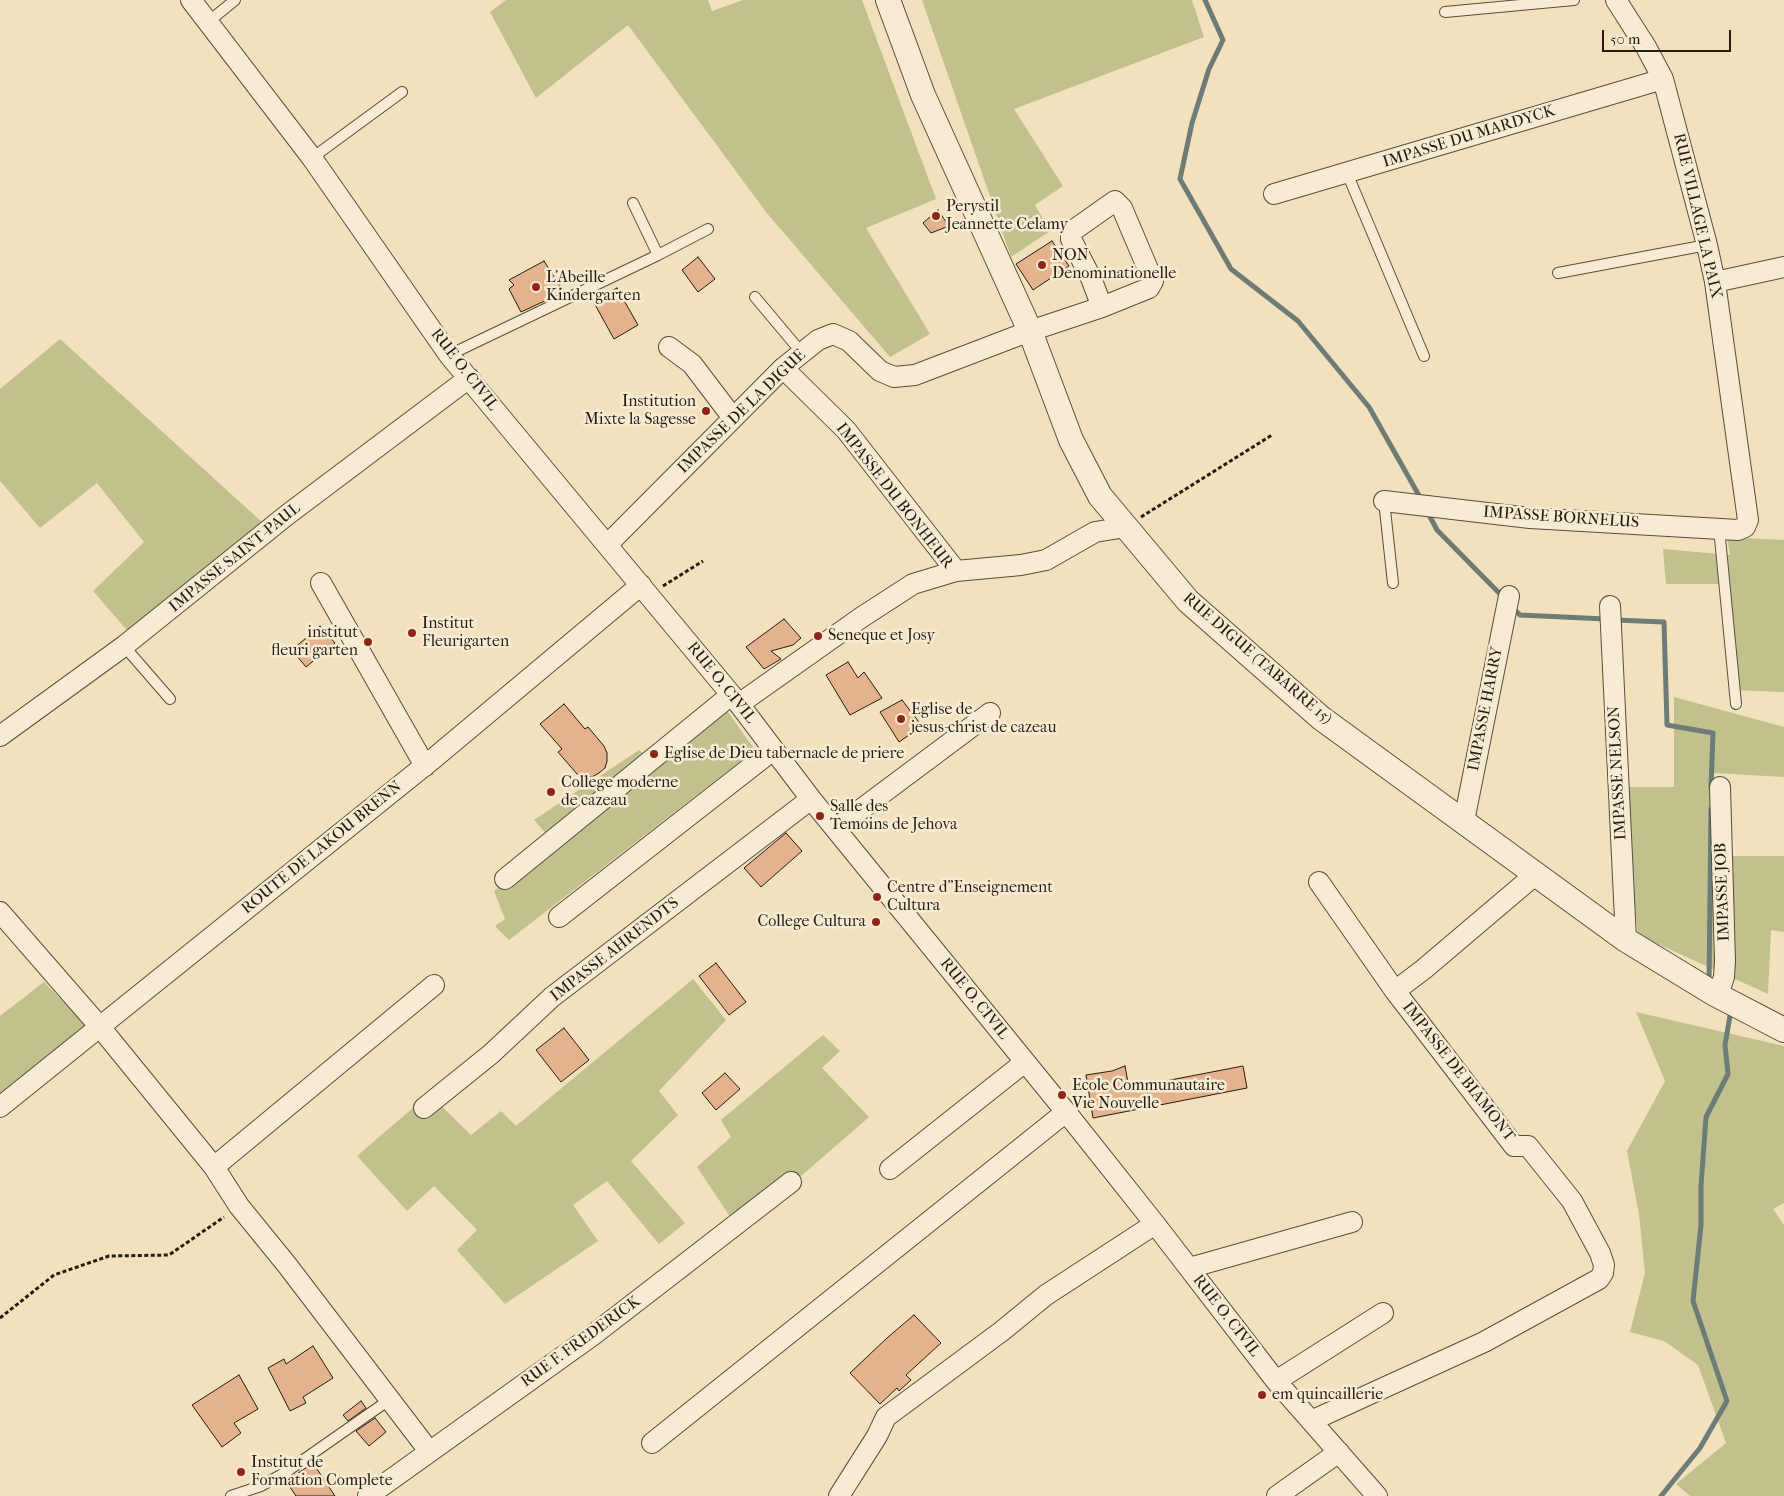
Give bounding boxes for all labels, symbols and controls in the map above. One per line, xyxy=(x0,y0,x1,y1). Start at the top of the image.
scale bar xyxy=(1604,20,1733,52)
text: 50 m xyxy=(1610,30,1640,48)
street label: IMPASSE DU MARDYCK xyxy=(1380,102,1558,172)
street label: RUE VILLAGE LA PAIX xyxy=(1669,131,1725,301)
place label: Perystil Jeannette Celamy xyxy=(946,197,1068,235)
marker: Perystil Jeannette Celamy xyxy=(930,210,942,222)
place label: NON Denominationelle xyxy=(1052,246,1176,284)
marker: NON Denominationelle xyxy=(1036,259,1048,271)
place label: L'Abeille Kindergarten xyxy=(546,268,641,306)
marker: L'Abeille Kindergarten xyxy=(530,281,542,293)
street label: RUE O. CIVIL xyxy=(426,325,502,415)
street label: IMPASSE DE LA DIGUE xyxy=(674,346,810,478)
place label: Institution Mixte la Sagesse xyxy=(584,392,696,430)
marker: Institution Mixte la Sagesse xyxy=(700,405,712,417)
street label: IMPASSE DU BONHEUR xyxy=(831,419,957,573)
street label: IMPASSE SAINT-PAUL xyxy=(166,499,304,617)
street label: IMPASSE BORNELUS xyxy=(1482,503,1640,533)
street label: RUE DIGUE (TABARRE 15) xyxy=(1179,589,1335,729)
place label: Institut Fleurigarten xyxy=(422,614,509,652)
place label: institut fleuri garten xyxy=(271,623,358,661)
place label: Seneque et Josy xyxy=(828,626,935,646)
marker: Institut Fleurigarten xyxy=(406,627,418,639)
marker: Seneque et Josy xyxy=(812,630,824,642)
marker: institut fleuri garten xyxy=(362,636,374,648)
street label: RUE O. CIVIL xyxy=(682,639,760,727)
street label: IMPASSE HARRY xyxy=(1465,645,1507,773)
place label: Eglise de jesus-christ de cazeau xyxy=(911,700,1056,738)
street label: IMPASSE NELSON xyxy=(1605,705,1631,841)
marker: Eglise de jesus-christ de cazeau xyxy=(895,713,907,725)
place label: Eglise de Dieu tabernacle de priere xyxy=(664,744,904,764)
marker: Eglise de Dieu tabernacle de priere xyxy=(648,748,660,760)
place label: College moderne de cazeau xyxy=(561,773,678,811)
street label: ROUTE DE LAKOU BRENN xyxy=(238,777,406,919)
marker: College moderne de cazeau xyxy=(545,786,557,798)
place label: Salle des Temoins de Jehova xyxy=(830,797,958,835)
marker: Salle des Temoins de Jehova xyxy=(814,810,826,822)
street label: IMPASSE JOB xyxy=(1712,842,1734,942)
place label: Centre d"Enseignement Cultura xyxy=(887,878,1053,916)
marker: Centre d"Enseignement Cultura xyxy=(871,891,883,903)
street label: IMPASSE AHRENDTS xyxy=(547,894,683,1006)
place label: College Cultura xyxy=(758,912,866,932)
marker: College Cultura xyxy=(870,916,882,928)
street label: RUE O. CIVIL xyxy=(935,955,1013,1043)
street label: IMPASSE DE BIAMONT xyxy=(1397,998,1519,1146)
place label: Ecole Communautaire Vie Nouvelle xyxy=(1072,1076,1225,1114)
marker: Ecole Communautaire Vie Nouvelle xyxy=(1056,1089,1068,1101)
street label: RUE O. CIVIL xyxy=(1188,1271,1264,1361)
street label: RUE F. FREDERICK xyxy=(518,1292,644,1392)
place label: em quincaillerie xyxy=(1272,1385,1383,1405)
marker: em quincaillerie xyxy=(1256,1389,1268,1401)
place label: Institut de Formation Complete xyxy=(251,1453,393,1491)
marker: Institut de Formation Complete xyxy=(235,1466,247,1478)

